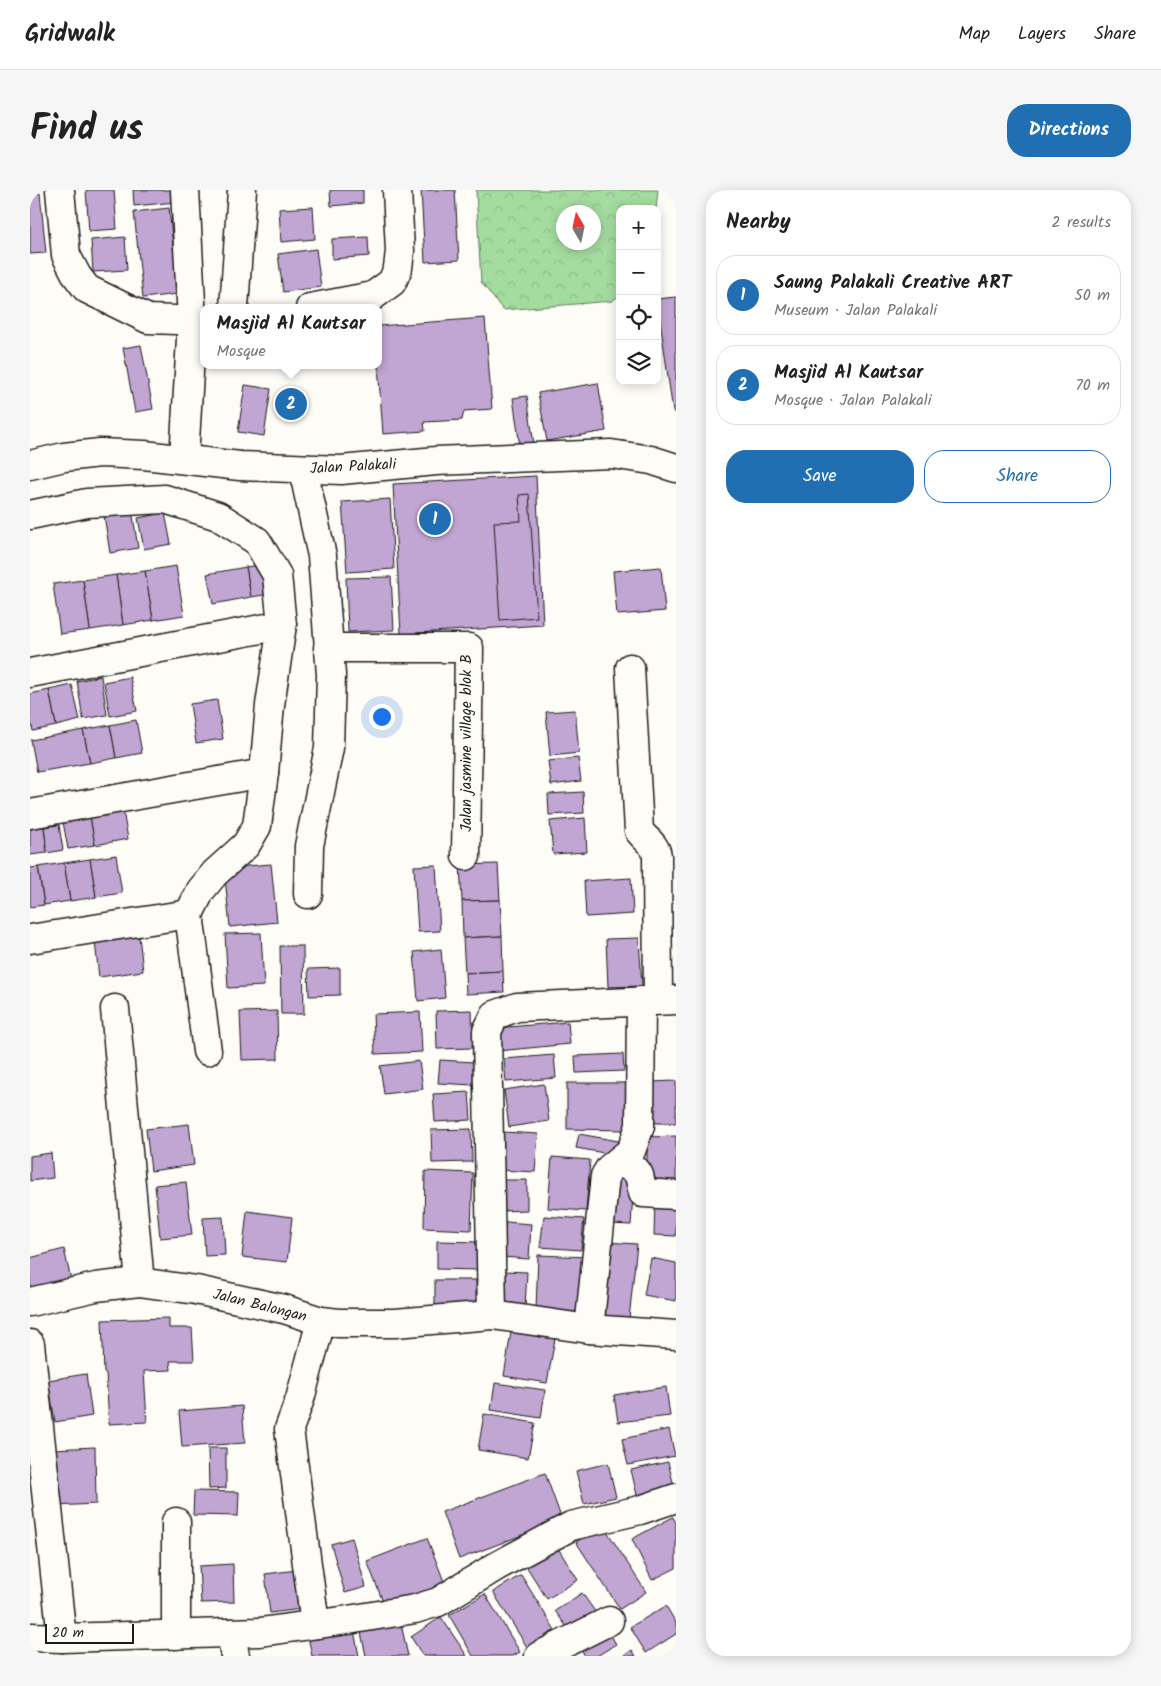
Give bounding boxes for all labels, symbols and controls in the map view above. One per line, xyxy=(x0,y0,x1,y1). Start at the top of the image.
text: Gridwalk xyxy=(25,15,115,54)
text: Map xyxy=(959,20,990,49)
text: Layers xyxy=(1018,20,1066,49)
text: Share xyxy=(1094,20,1136,49)
text: Find us xyxy=(30,102,143,158)
button: Directions xyxy=(1007,104,1131,157)
north arrow xyxy=(556,205,601,250)
map controls xyxy=(616,205,661,385)
button: + xyxy=(616,205,661,250)
text: Nearby xyxy=(726,206,791,239)
text: 2 results xyxy=(1051,210,1111,235)
button: − xyxy=(616,250,661,295)
text: Saung Palakali Creative ART xyxy=(774,268,1011,298)
text: 1 xyxy=(741,283,745,308)
text: 50 m xyxy=(1074,283,1110,308)
button: locate xyxy=(616,295,661,340)
text: Museum · Jalan Palakali xyxy=(774,298,937,323)
popup xyxy=(200,304,382,369)
text: Masjid Al Kautsar xyxy=(216,309,366,339)
text: Mosque xyxy=(216,339,266,364)
button: layers xyxy=(616,340,661,385)
text: Masjid Al Kautsar xyxy=(774,358,923,388)
text: 2 xyxy=(738,373,748,398)
text: 70 m xyxy=(1075,373,1110,398)
pin: 2 xyxy=(275,385,307,423)
text: Mosque · Jalan Palakali xyxy=(774,388,932,413)
button: Save xyxy=(726,450,914,503)
button: Share xyxy=(924,450,1111,503)
street label: Jalan Palakali xyxy=(309,453,398,481)
pin: 1 xyxy=(419,500,451,538)
street label: Jalan jasmine village blok B xyxy=(455,654,479,832)
your location xyxy=(369,704,395,730)
street label: Jalan Balongan xyxy=(210,1283,309,1329)
scale bar xyxy=(45,1621,134,1644)
text: 20 m xyxy=(52,1622,84,1644)

